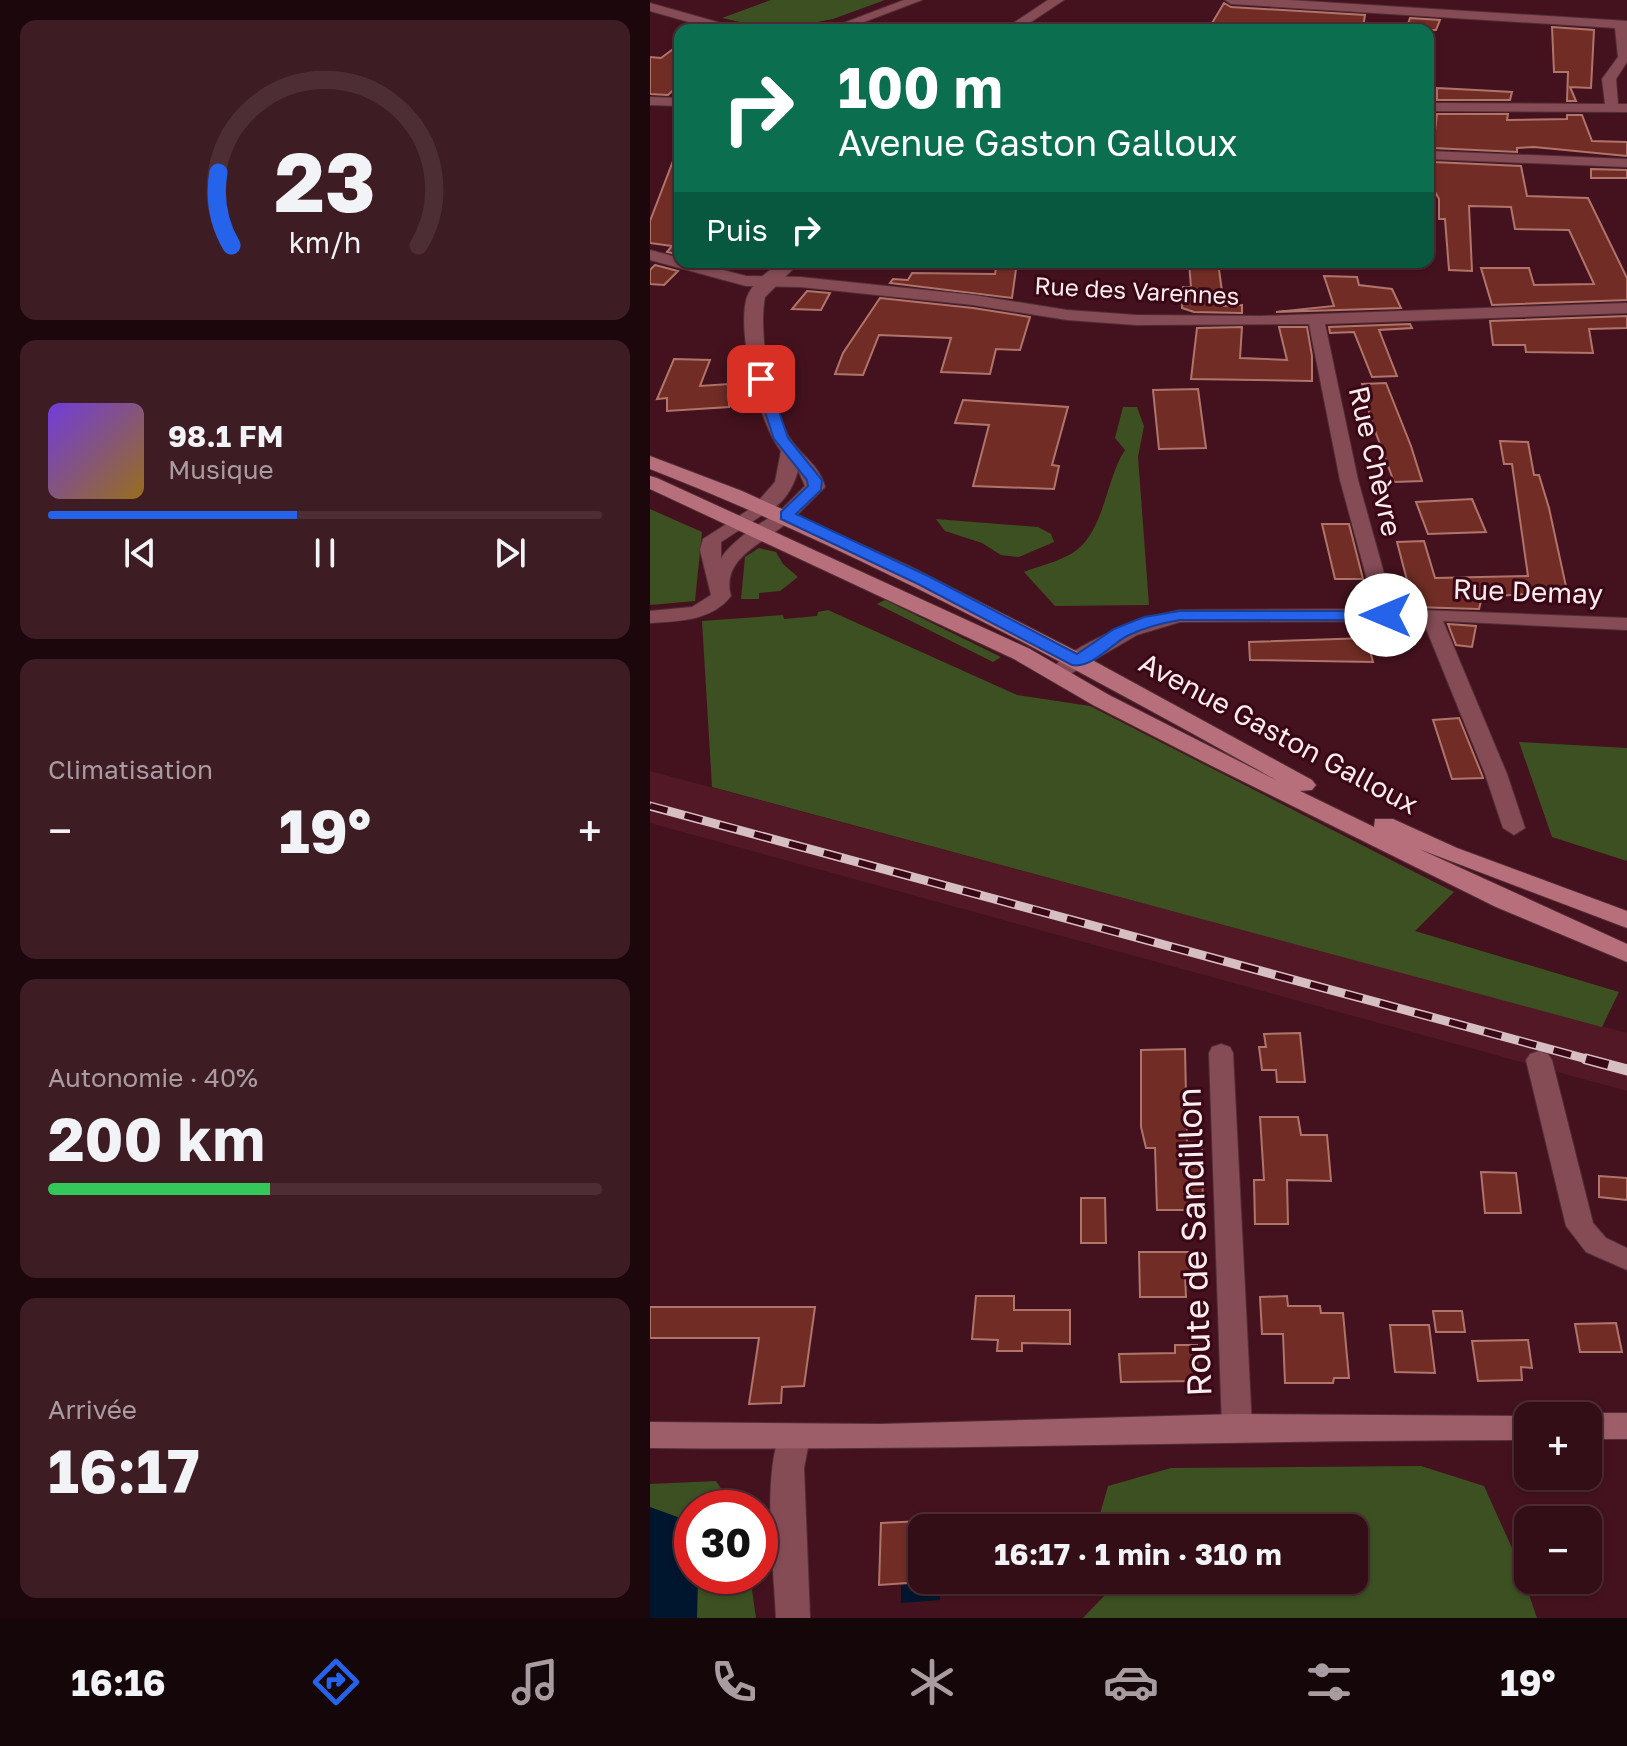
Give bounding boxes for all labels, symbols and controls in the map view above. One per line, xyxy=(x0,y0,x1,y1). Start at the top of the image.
text: 100 m xyxy=(838,53,1003,120)
icon: right xyxy=(706,56,810,160)
text: Avenue Gaston Galloux xyxy=(838,121,1238,164)
text: 23 xyxy=(274,129,376,229)
icon: right xyxy=(784,208,828,252)
text: Puis xyxy=(706,212,768,248)
text: km/h xyxy=(289,225,361,259)
street label: Rue des Varennes xyxy=(1034,270,1240,310)
pin xyxy=(727,345,795,413)
icon: arrive xyxy=(739,357,783,401)
street label: Rue Chèvre xyxy=(1343,383,1409,539)
text: 98.1 FM xyxy=(168,418,283,454)
text: Musique xyxy=(168,454,274,485)
icon: previous xyxy=(118,531,162,575)
icon: pause xyxy=(303,531,347,575)
icon: next xyxy=(488,531,532,575)
street label: Rue Demay xyxy=(1452,572,1604,610)
position arrow xyxy=(1344,573,1428,657)
street label: Avenue Gaston Galloux xyxy=(1134,645,1424,821)
text: Climatisation xyxy=(48,754,213,785)
text: 19° xyxy=(279,794,371,866)
text: − xyxy=(48,804,72,857)
text: + xyxy=(578,804,602,857)
text: Autonomie · 40% xyxy=(48,1062,258,1093)
street label: Route de Sandillon xyxy=(1168,1087,1218,1397)
text: 200 km xyxy=(48,1102,265,1174)
text: Arrivée xyxy=(48,1394,137,1425)
map controls xyxy=(1514,1402,1602,1594)
button: + xyxy=(1514,1402,1602,1490)
text: 16:17 xyxy=(48,1434,200,1506)
speed limit sign: 30 xyxy=(674,1490,778,1594)
button: − xyxy=(1514,1506,1602,1594)
text: 16:17 · 1 min · 310 m xyxy=(994,1536,1282,1572)
icon: directions xyxy=(308,1654,364,1710)
icon: music xyxy=(507,1654,563,1710)
icon: phone xyxy=(706,1654,762,1710)
icon: climate xyxy=(904,1654,960,1710)
icon: car xyxy=(1103,1654,1159,1710)
icon: filters xyxy=(1301,1654,1357,1710)
text: 16:16 xyxy=(71,1661,166,1704)
text: 19° xyxy=(1500,1661,1556,1704)

